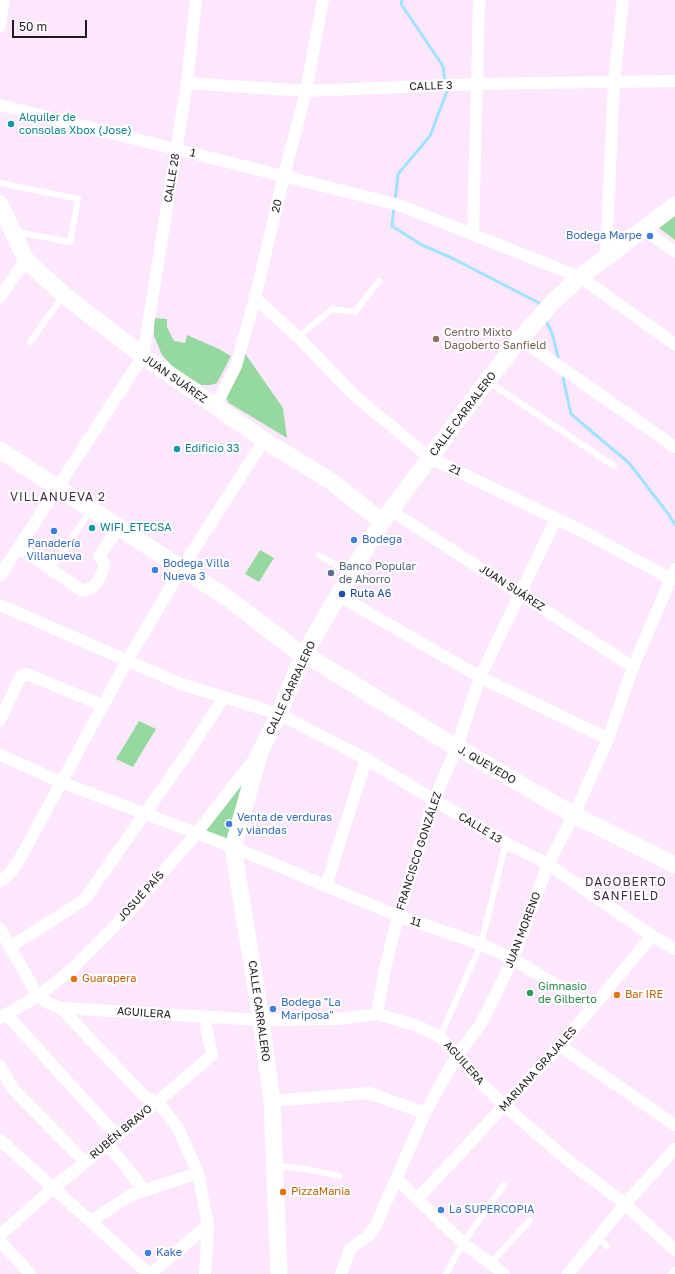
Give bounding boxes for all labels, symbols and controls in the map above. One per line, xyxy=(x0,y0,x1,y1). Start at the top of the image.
scale bar xyxy=(14,12,89,38)
text: 50 m xyxy=(19,19,47,34)
street label: CALLE 3 xyxy=(409,79,453,93)
place label: Alquiler de consolas Xbox (Jose) xyxy=(19,111,132,137)
marker: Alquiler de consolas Xbox (Jose) xyxy=(6,119,16,129)
street label: 1 xyxy=(189,146,197,160)
street label: CALLE 28 xyxy=(162,152,182,204)
street label: 20 xyxy=(269,198,285,214)
place label: Bodega Marpe xyxy=(566,229,642,243)
marker: Bodega Marpe xyxy=(645,231,655,241)
place label: Centro Mixto Dagoberto Sanfield xyxy=(444,326,546,352)
marker: Centro Mixto Dagoberto Sanfield xyxy=(431,334,441,344)
street label: JUAN SUÁREZ xyxy=(140,352,210,406)
street label: CALLE CARRALERO xyxy=(427,369,499,459)
place label: Edificio 33 xyxy=(185,442,239,456)
marker: Edificio 33 xyxy=(172,444,182,454)
street label: 21 xyxy=(447,462,463,478)
district label: VILLANUEVA 2 xyxy=(10,490,106,504)
place label: WIFI_ETECSA xyxy=(100,521,172,535)
marker: WIFI_ETECSA xyxy=(87,523,97,533)
marker: Panadería Villanueva xyxy=(49,526,59,536)
place label: Bodega xyxy=(362,533,402,547)
marker: Bodega xyxy=(349,535,359,545)
place label: Panadería Villanueva xyxy=(26,537,82,563)
place label: Bodega Villa Nueva 3 xyxy=(163,557,229,583)
place label: Banco Popular de Ahorro xyxy=(339,560,416,586)
street label: JUAN SUÁREZ xyxy=(477,562,547,614)
marker: Bodega Villa Nueva 3 xyxy=(150,565,160,575)
marker: Banco Popular de Ahorro xyxy=(326,568,336,578)
place label: Ruta A6 xyxy=(350,587,391,601)
marker: Ruta A6 xyxy=(337,589,347,599)
street label: CALLE CARRALERO xyxy=(263,639,319,737)
street label: J. QUEVEDO xyxy=(456,743,518,787)
street label: FRANCISCO GONZÁLEZ xyxy=(394,790,444,912)
street label: CALLE 13 xyxy=(456,810,504,846)
place label: Venta de verduras y viandas xyxy=(237,811,332,837)
marker: Venta de verduras y viandas xyxy=(224,819,234,829)
street label: JOSUÉ PAÍS xyxy=(115,868,167,924)
district label: DAGOBERTO SANFIELD xyxy=(585,875,667,903)
street label: JUAN MORENO xyxy=(502,890,544,970)
street label: 11 xyxy=(409,914,423,930)
street label: CALLE CARRALERO xyxy=(245,959,273,1063)
place label: Guarapera xyxy=(82,972,137,986)
marker: Guarapera xyxy=(69,974,79,984)
place label: Gimnasio de Gilberto xyxy=(538,980,597,1006)
marker: Gimnasio de Gilberto xyxy=(525,988,535,998)
place label: Bar IRE xyxy=(625,988,663,1002)
marker: Bar IRE xyxy=(612,990,622,1000)
place label: Bodega "La Mariposa" xyxy=(281,996,341,1022)
marker: Bodega "La Mariposa" xyxy=(268,1004,278,1014)
street label: AGUILERA xyxy=(116,1005,172,1021)
street label: MARIANA GRAJALES xyxy=(496,1024,580,1114)
street label: AGUILERA xyxy=(441,1038,487,1088)
street label: RUBÉN BRAVO xyxy=(87,1102,155,1162)
place label: PizzaMania xyxy=(291,1185,350,1199)
marker: PizzaMania xyxy=(278,1187,288,1197)
place label: La SUPERCOPIA xyxy=(449,1203,534,1217)
marker: La SUPERCOPIA xyxy=(436,1205,446,1215)
place label: Kake xyxy=(156,1246,182,1260)
marker: Kake xyxy=(143,1248,153,1258)

